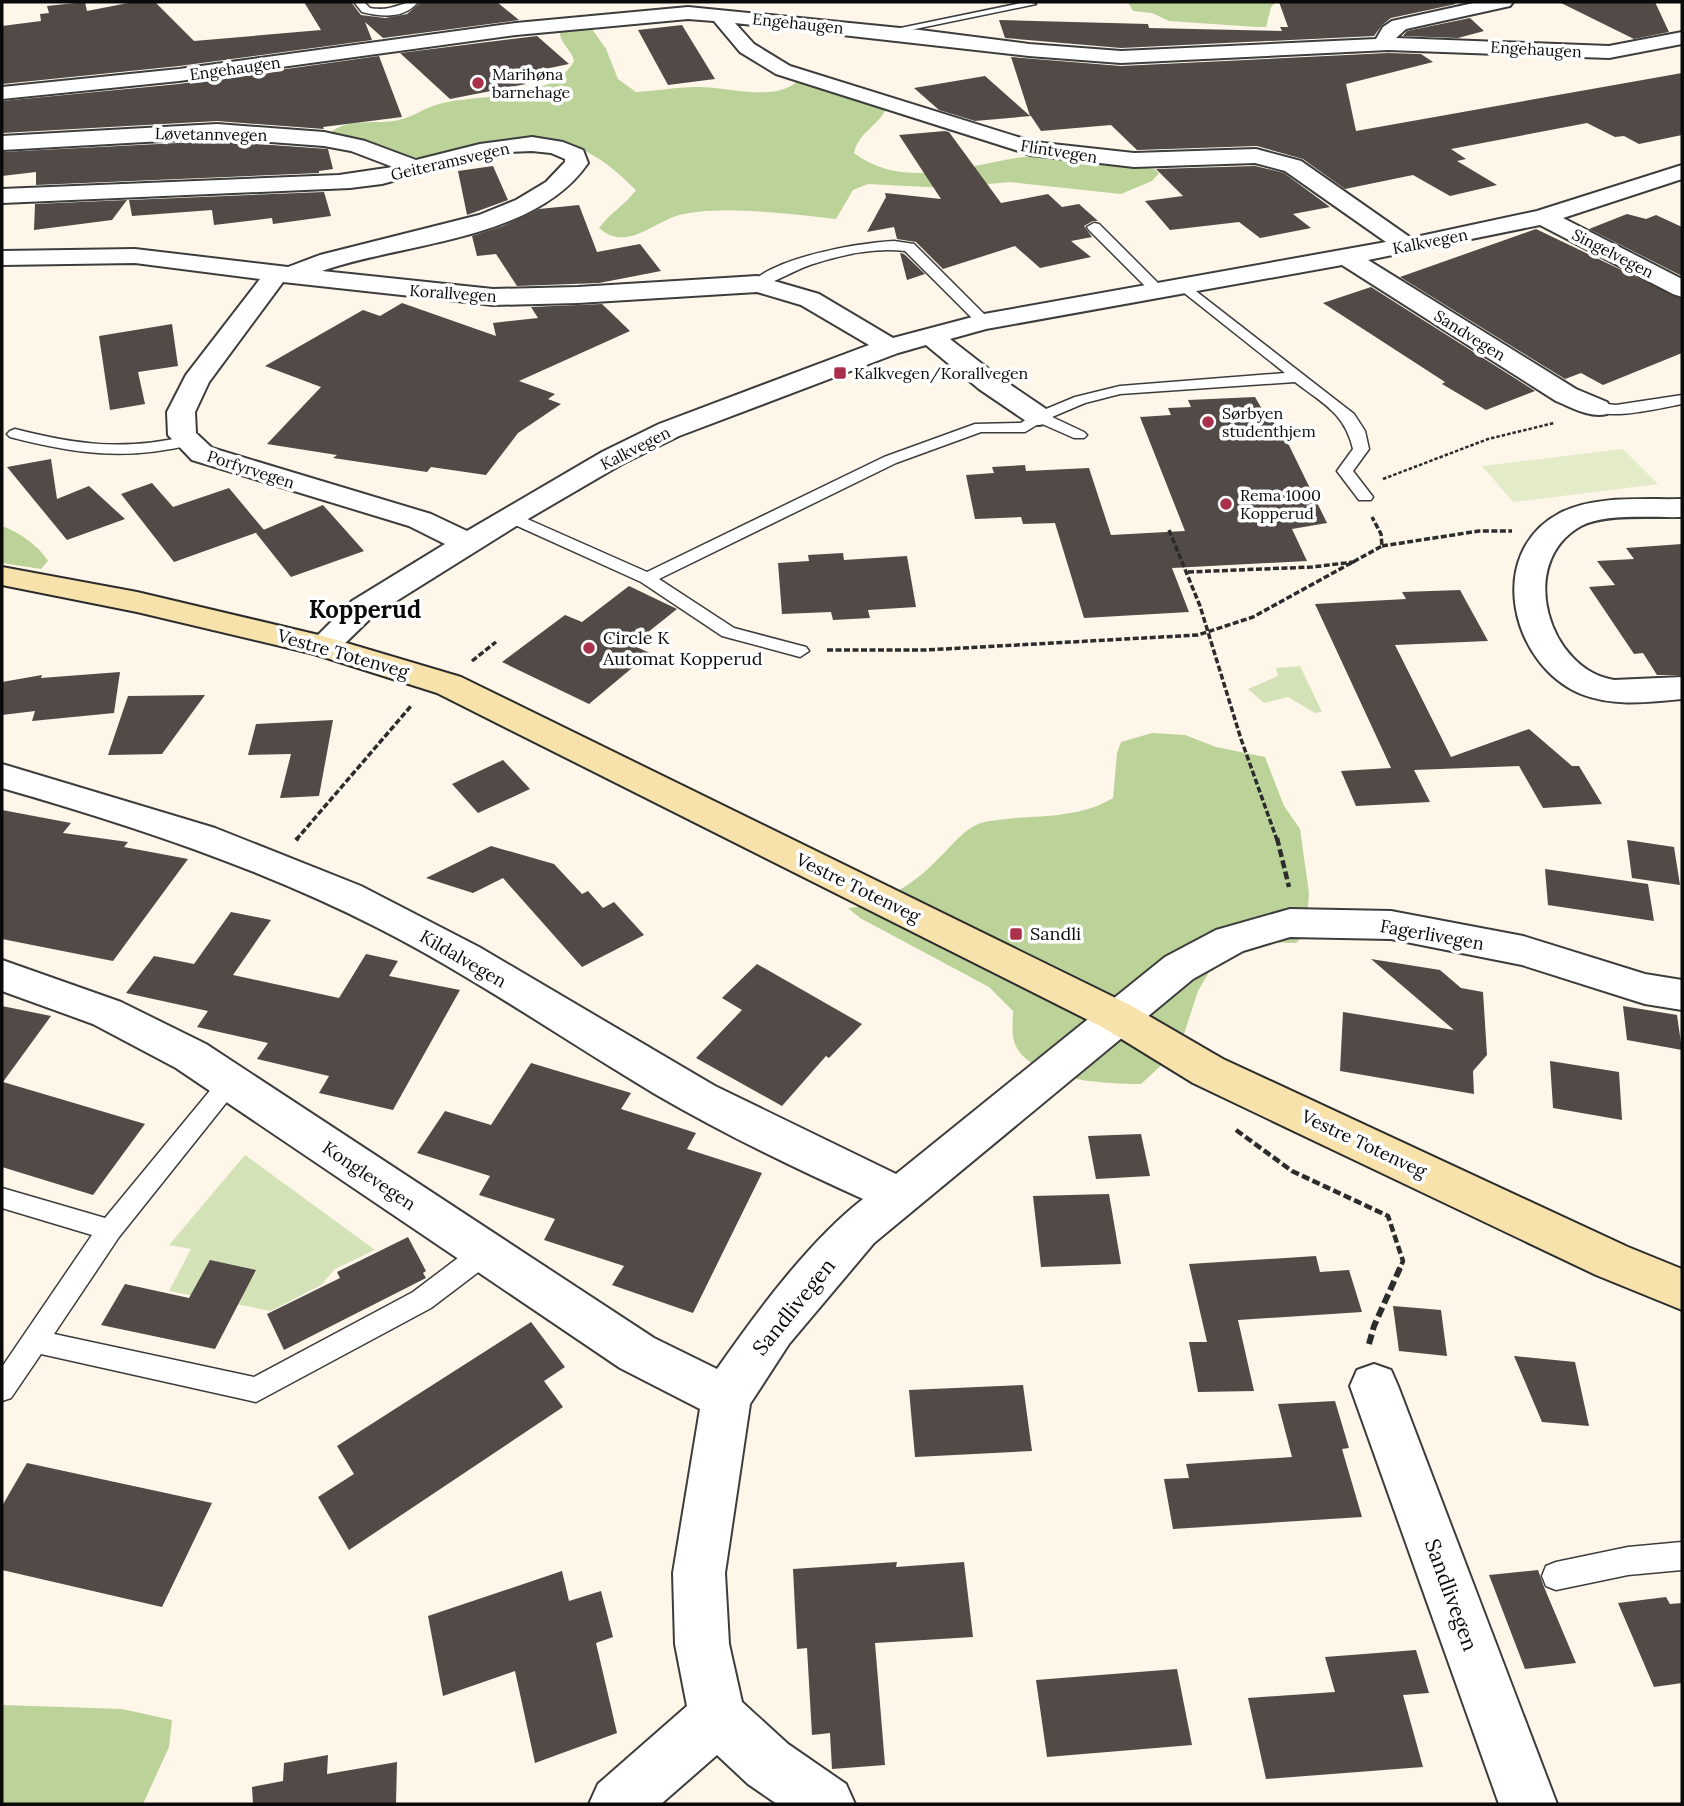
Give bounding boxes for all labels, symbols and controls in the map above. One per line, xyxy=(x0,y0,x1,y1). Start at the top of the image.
street label: Engehaugen xyxy=(751,8,845,38)
street label: Engehaugen xyxy=(1490,37,1583,61)
street label: Engehaugen xyxy=(188,52,282,84)
place label: Marihøna barnehage xyxy=(492,64,570,102)
marker: Marihøna barnehage xyxy=(470,75,486,91)
street label: Løvetannvegen xyxy=(155,123,268,145)
street label: Flintvegen xyxy=(1019,135,1099,167)
street label: Geiteramsvegen xyxy=(389,138,512,184)
street label: Kalkvegen xyxy=(1391,224,1469,258)
street label: Singelvegen xyxy=(1569,224,1657,282)
street label: Korallvegen xyxy=(409,280,498,306)
street label: Sandvegen xyxy=(1431,305,1510,365)
place label: Kalkvegen/Korallvegen xyxy=(854,363,1029,384)
marker: Kalkvegen/Korallvegen xyxy=(832,365,848,381)
place label: Sørbyen studenthjem xyxy=(1222,403,1316,441)
marker: Sørbyen studenthjem xyxy=(1200,414,1216,430)
street label: Kalkvegen xyxy=(597,422,674,474)
street label: Porfyrvegen xyxy=(205,445,298,493)
place label: Rema 1000 Kopperud xyxy=(1240,485,1321,523)
marker: Rema 1000 Kopperud xyxy=(1218,496,1234,512)
district label: Kopperud xyxy=(309,594,421,625)
street label: Vestre Totenveg xyxy=(274,624,412,684)
place label: Circle K Automat Kopperud xyxy=(602,626,763,670)
marker: Circle K Automat Kopperud xyxy=(581,640,597,656)
street label: Vestre Totenveg xyxy=(791,847,925,928)
street label: Fagerlivegen xyxy=(1378,914,1486,955)
place label: Sandli xyxy=(1030,922,1081,945)
street label: Kildalvegen xyxy=(416,924,511,993)
marker: Sandli xyxy=(1008,926,1024,942)
street label: Vestre Totenveg xyxy=(1297,1104,1431,1183)
street label: Konglevegen xyxy=(318,1136,420,1215)
street label: Sandlivegen xyxy=(746,1252,841,1361)
street label: Sandlivegen xyxy=(1419,1535,1484,1655)

